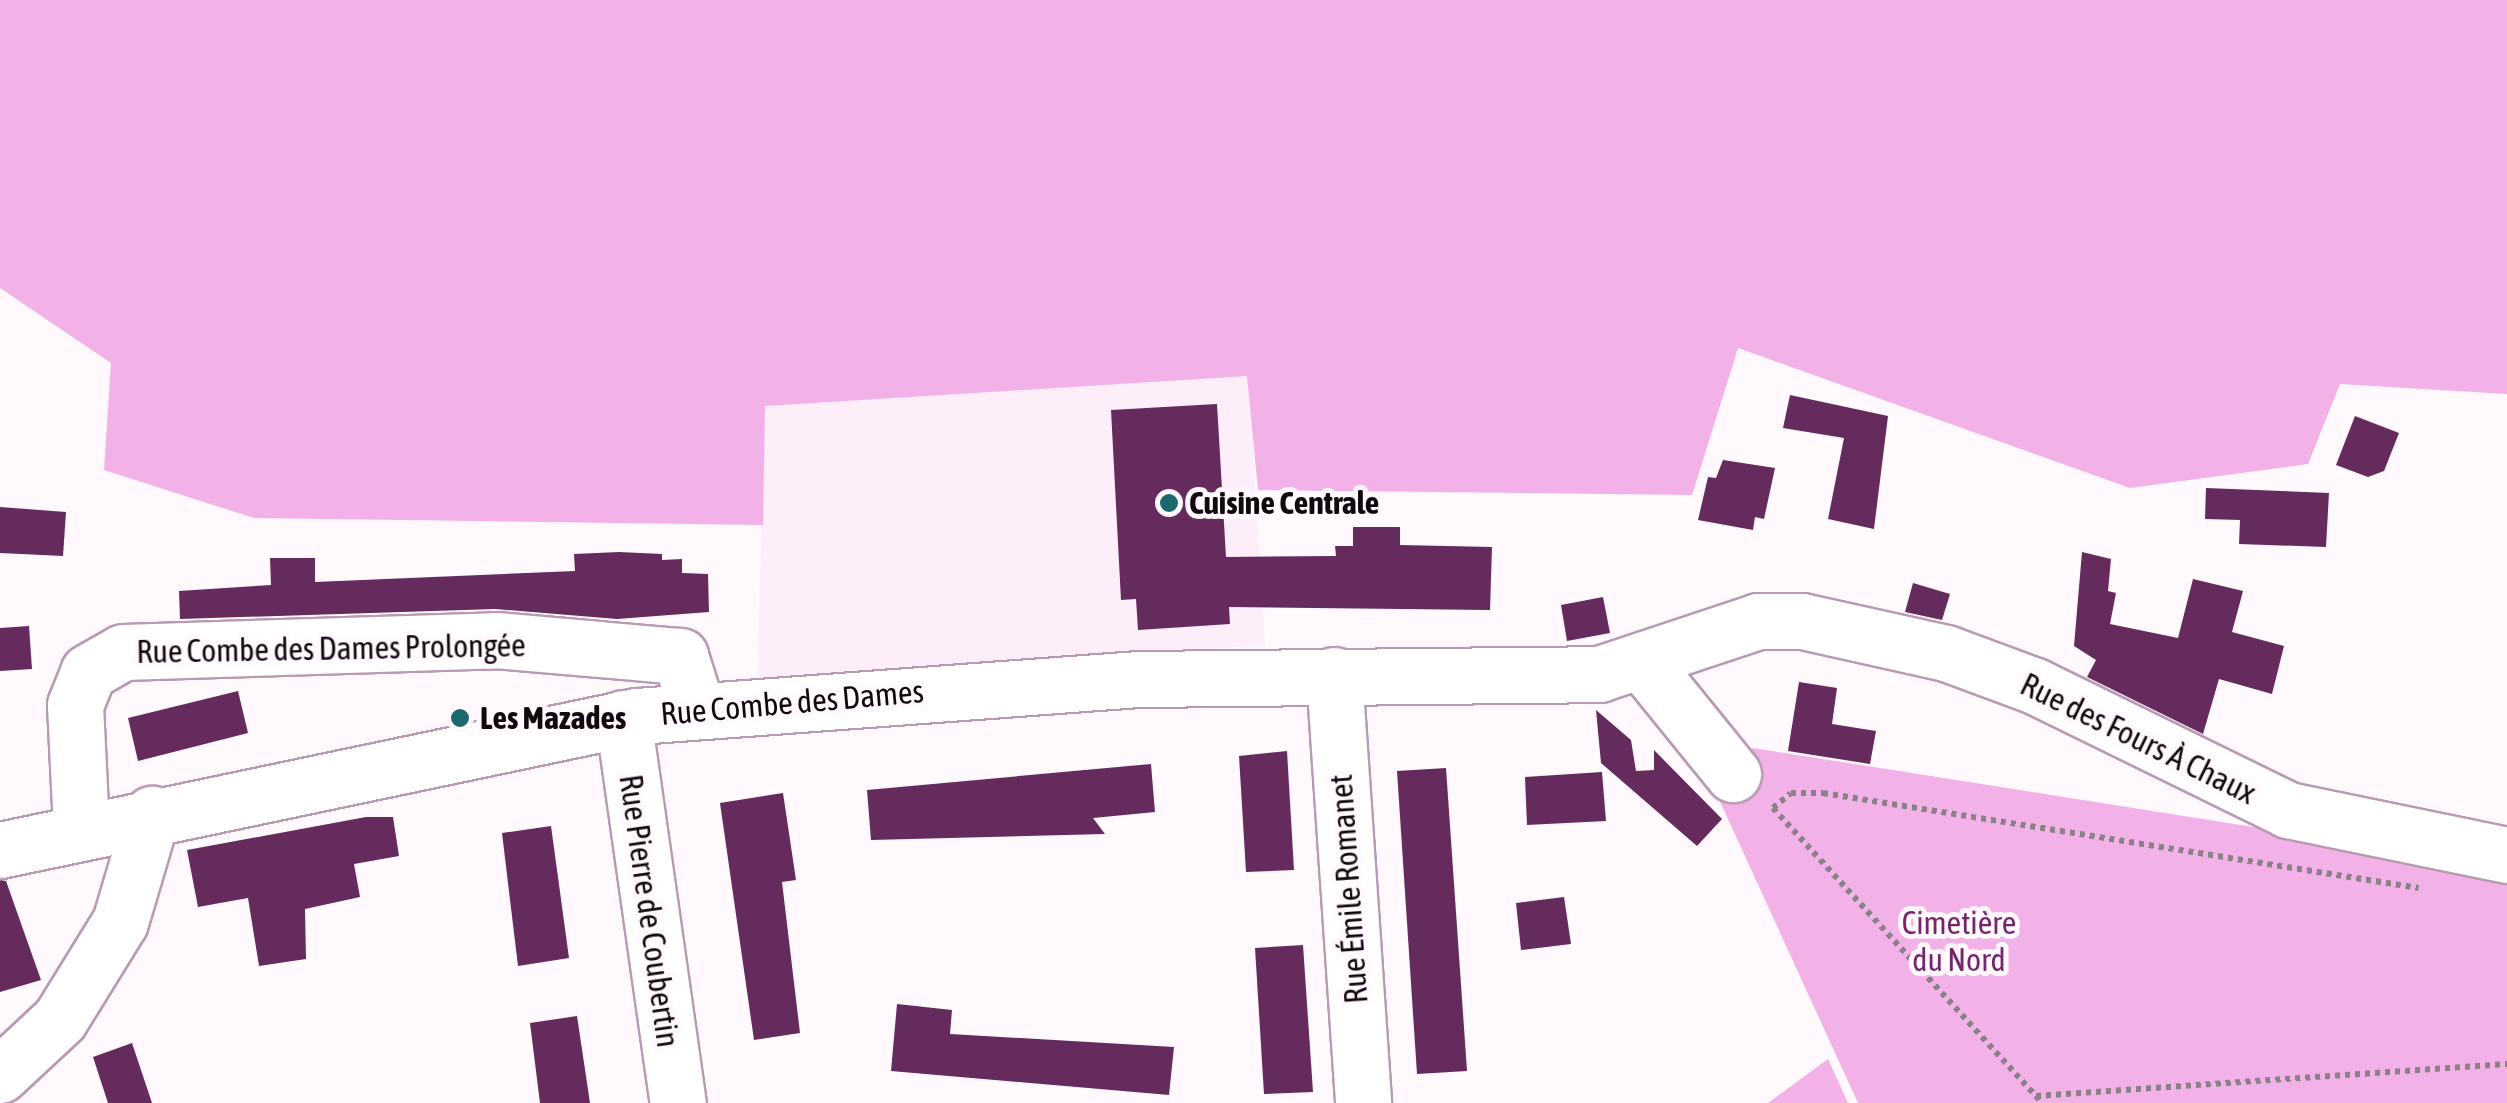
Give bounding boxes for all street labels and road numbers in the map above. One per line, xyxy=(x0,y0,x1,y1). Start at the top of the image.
street label: Rue Combe des Dames Prolongée xyxy=(136,626,526,672)
street label: Rue des Fours À Chaux xyxy=(2014,665,2262,813)
street label: Rue Combe des Dames xyxy=(659,672,925,734)
street label: Rue Pierre de Coubertin xyxy=(611,772,687,1050)
street label: Rue Émile Romanet xyxy=(1322,773,1376,1005)

